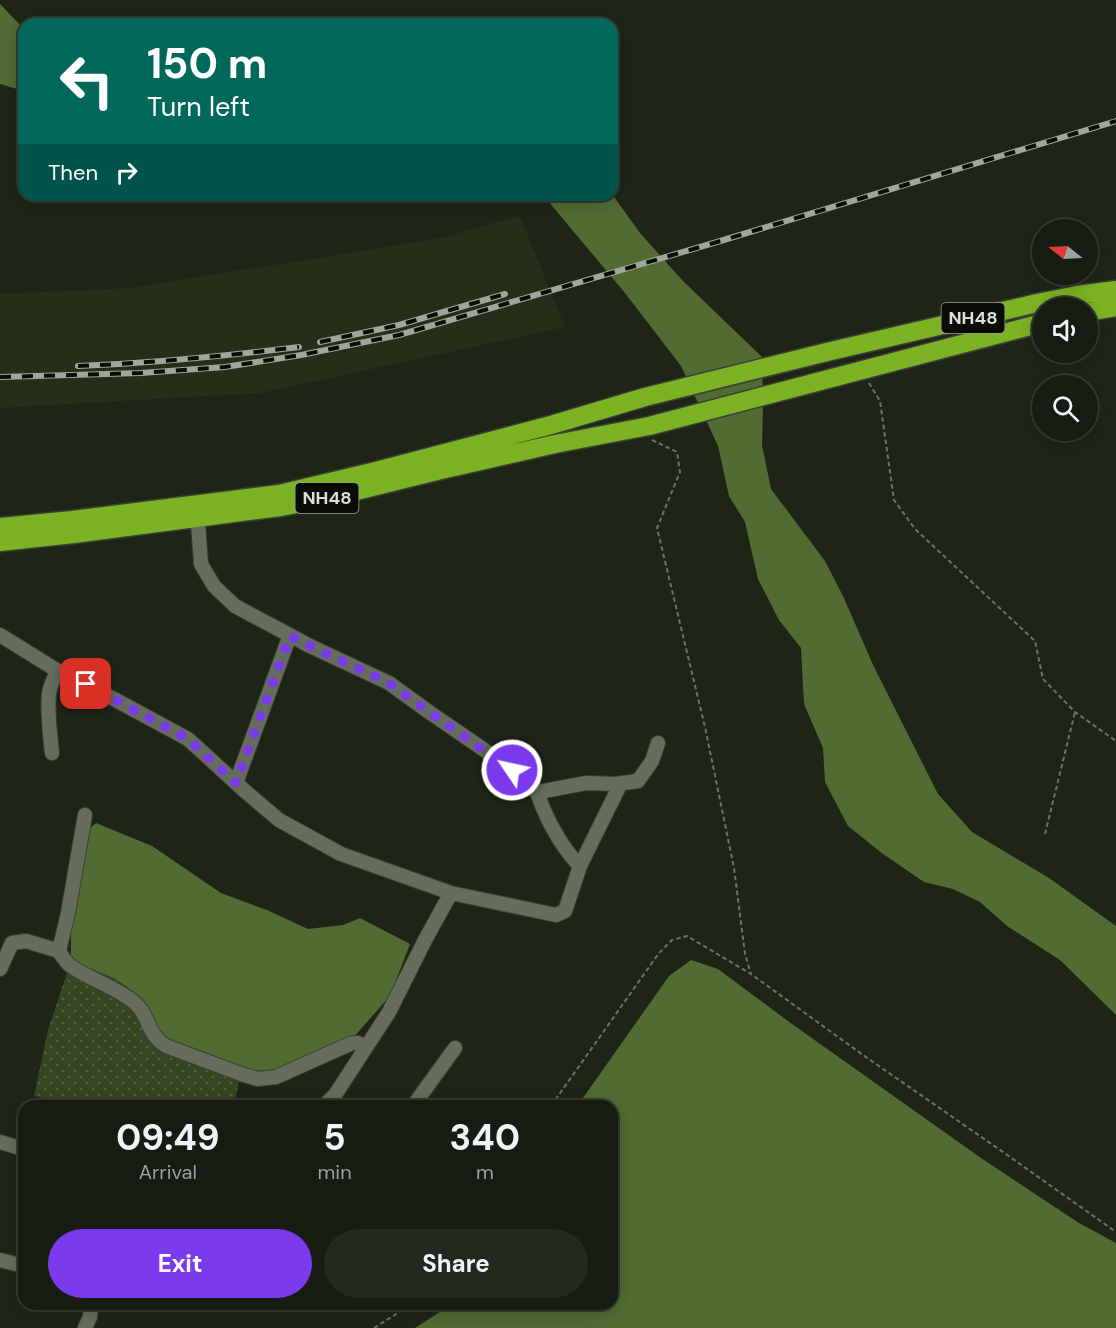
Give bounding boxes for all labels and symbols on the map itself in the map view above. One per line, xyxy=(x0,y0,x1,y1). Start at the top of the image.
north arrow xyxy=(1032,219,1098,285)
road number: NH48 xyxy=(942,303,1004,333)
road number: NH48 xyxy=(296,483,358,513)
pin xyxy=(60,658,111,709)
position arrow xyxy=(480,738,544,802)

